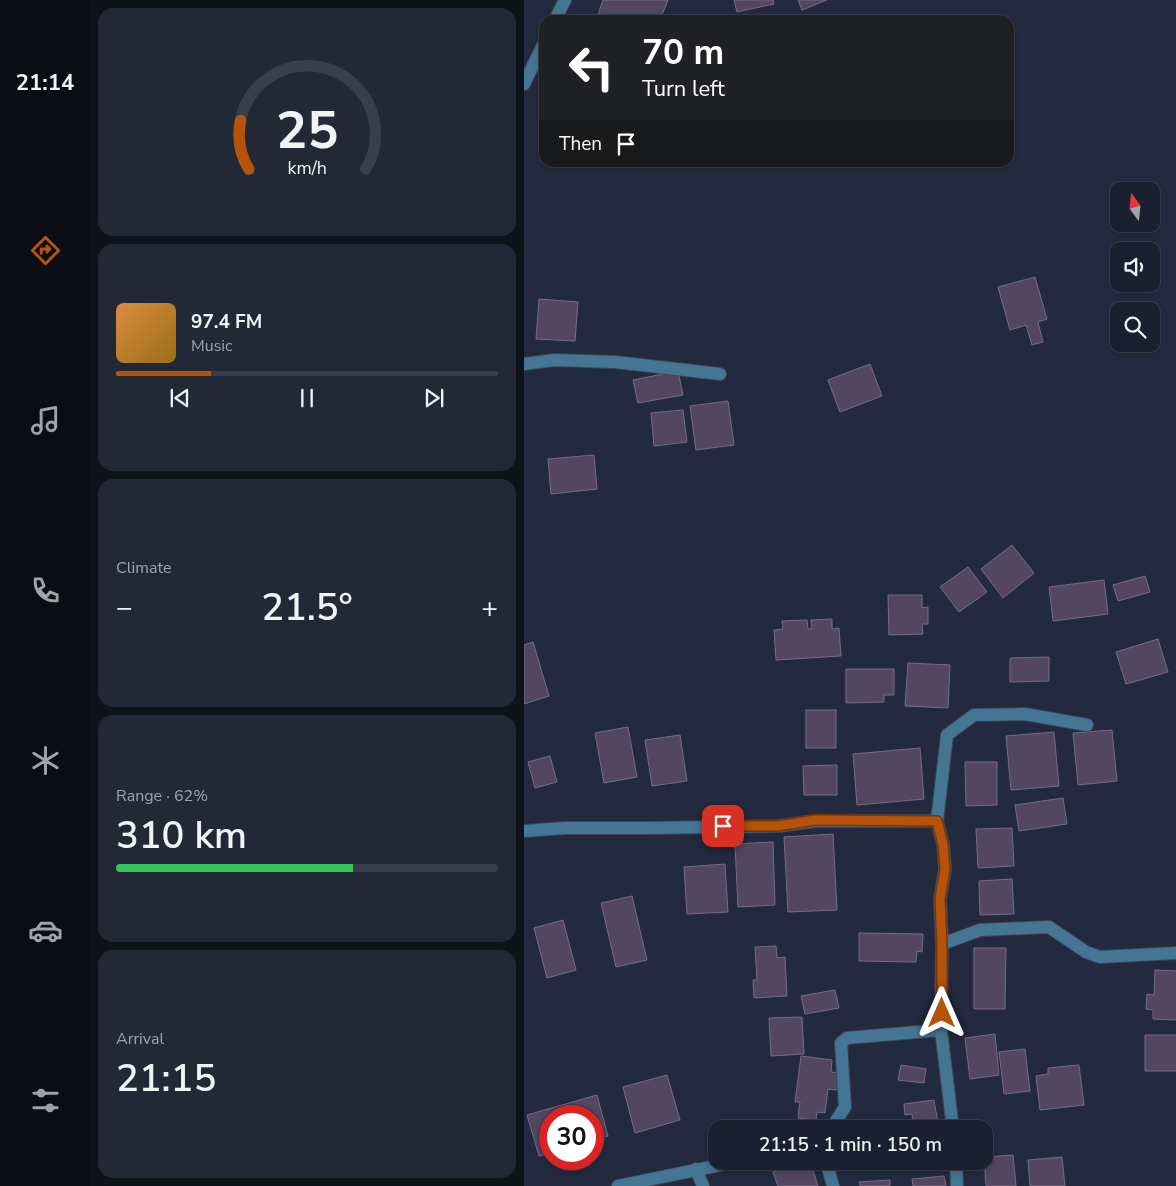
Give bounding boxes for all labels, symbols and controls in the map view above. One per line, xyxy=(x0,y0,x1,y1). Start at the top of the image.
text: 70 m xyxy=(642,29,724,76)
icon: left xyxy=(559,35,624,100)
text: 21:14 xyxy=(16,68,74,98)
text: Turn left xyxy=(642,74,725,104)
text: 25 xyxy=(276,95,338,166)
icon: arrive xyxy=(612,130,640,158)
text: Then xyxy=(559,131,602,157)
text: km/h xyxy=(287,156,327,180)
north arrow xyxy=(1110,182,1160,232)
map controls xyxy=(1110,182,1160,352)
icon: directions xyxy=(28,233,63,268)
button: sound xyxy=(1110,242,1160,292)
button: search xyxy=(1110,302,1160,352)
text: 97.4 FM xyxy=(191,309,262,335)
text: Music xyxy=(191,335,232,357)
icon: previous xyxy=(166,384,194,412)
icon: pause xyxy=(293,384,321,412)
icon: next xyxy=(420,384,448,412)
icon: music xyxy=(28,403,63,438)
text: Climate xyxy=(116,557,171,579)
icon: phone xyxy=(28,573,63,608)
text: 21.5° xyxy=(261,582,353,633)
text: − xyxy=(116,589,133,627)
text: + xyxy=(481,589,498,627)
icon: climate xyxy=(28,743,63,778)
text: Range · 62% xyxy=(116,785,208,807)
pin xyxy=(702,805,744,847)
text: 310 km xyxy=(116,810,247,861)
icon: arrive xyxy=(709,812,737,840)
icon: car xyxy=(28,913,63,948)
position arrow xyxy=(915,986,967,1038)
text: Arrival xyxy=(116,1028,164,1050)
text: 21:15 xyxy=(116,1053,216,1104)
icon: filters xyxy=(28,1083,63,1118)
speed limit sign: 30 xyxy=(539,1105,604,1170)
text: 21:15 · 1 min · 150 m xyxy=(759,1132,942,1158)

